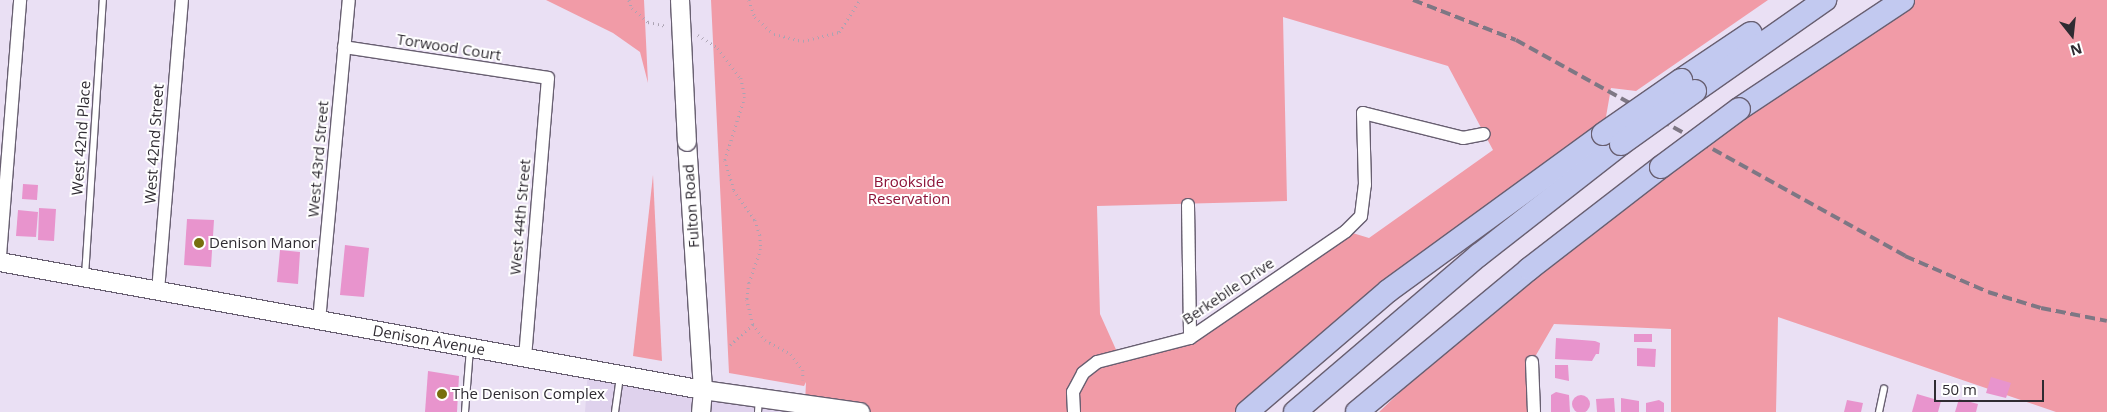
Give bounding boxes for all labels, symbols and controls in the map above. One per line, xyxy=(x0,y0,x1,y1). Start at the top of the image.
north arrow xyxy=(2047,10,2097,60)
street label: Torwood Court xyxy=(396,30,502,64)
text: N xyxy=(2068,39,2084,61)
street label: West 42nd Place xyxy=(68,80,94,196)
street label: West 42nd Street xyxy=(141,84,167,204)
street label: West 43rd Street xyxy=(304,100,332,218)
street label: West 44th Street xyxy=(506,158,534,276)
street label: Fulton Road xyxy=(679,163,703,249)
park label: Brookside Reservation xyxy=(868,172,950,207)
place label: Denison Manor xyxy=(209,234,317,252)
marker: Denison Manor xyxy=(193,237,205,249)
street label: Berkebile Drive xyxy=(1179,254,1277,328)
street label: Denison Avenue xyxy=(371,321,487,359)
scale bar xyxy=(1937,370,2047,402)
text: 50 m xyxy=(1942,379,1977,399)
place label: The Denison Complex xyxy=(452,385,605,403)
marker: The Denison Complex xyxy=(436,388,448,400)

